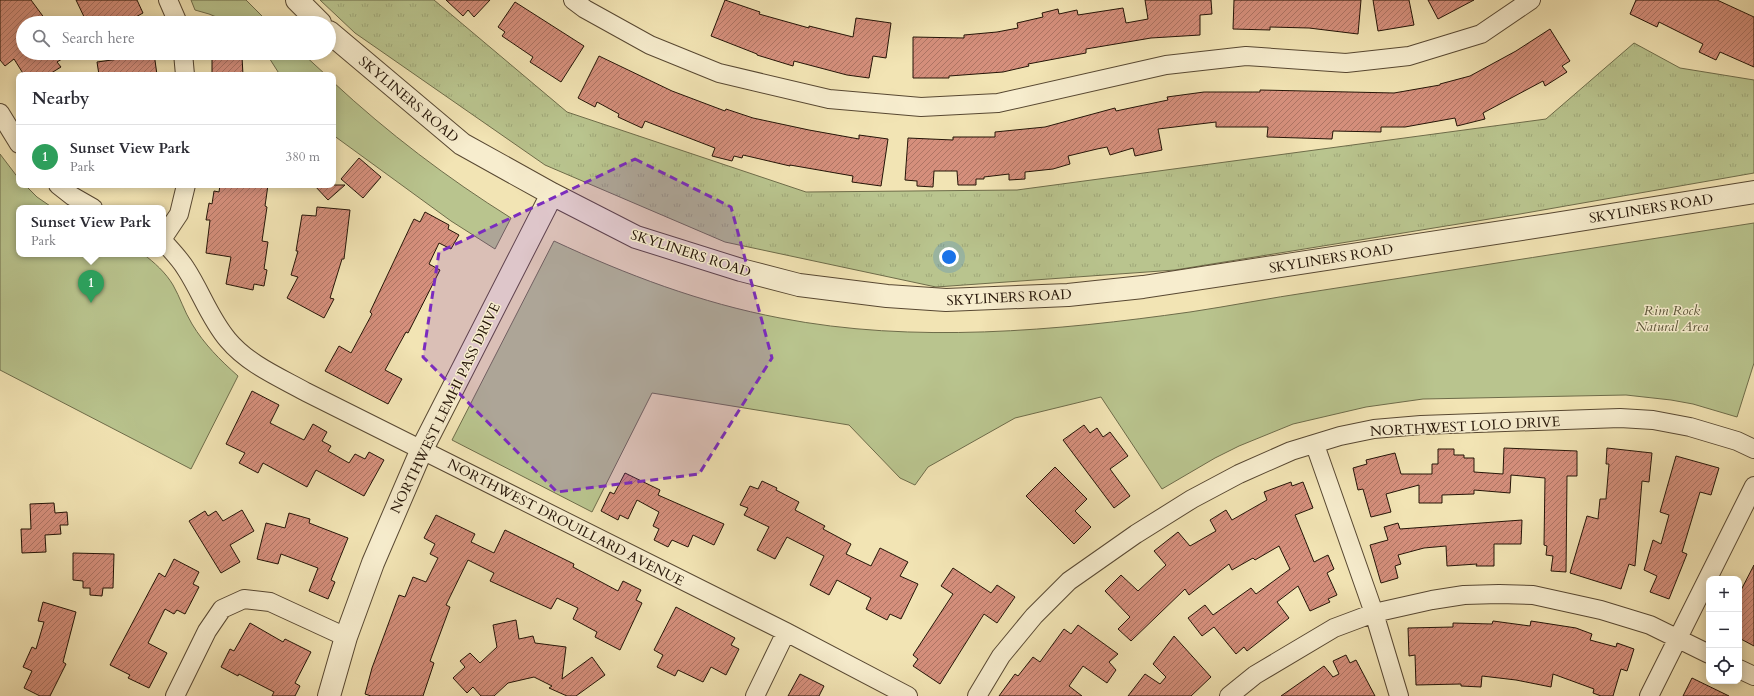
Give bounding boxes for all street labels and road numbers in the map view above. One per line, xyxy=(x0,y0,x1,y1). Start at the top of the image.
street label: SKYLINERS ROAD xyxy=(355,52,463,147)
street label: SKYLINERS ROAD xyxy=(1588,189,1714,228)
street label: SKYLINERS ROAD xyxy=(628,225,753,282)
street label: SKYLINERS ROAD xyxy=(1268,239,1394,278)
street label: SKYLINERS ROAD xyxy=(946,285,1072,310)
street label: NORTHWEST LEMHI PASS DRIVE xyxy=(386,299,505,517)
street label: NORTHWEST LOLO DRIVE xyxy=(1369,412,1561,441)
street label: NORTHWEST DROUILLARD AVENUE xyxy=(444,454,688,591)

